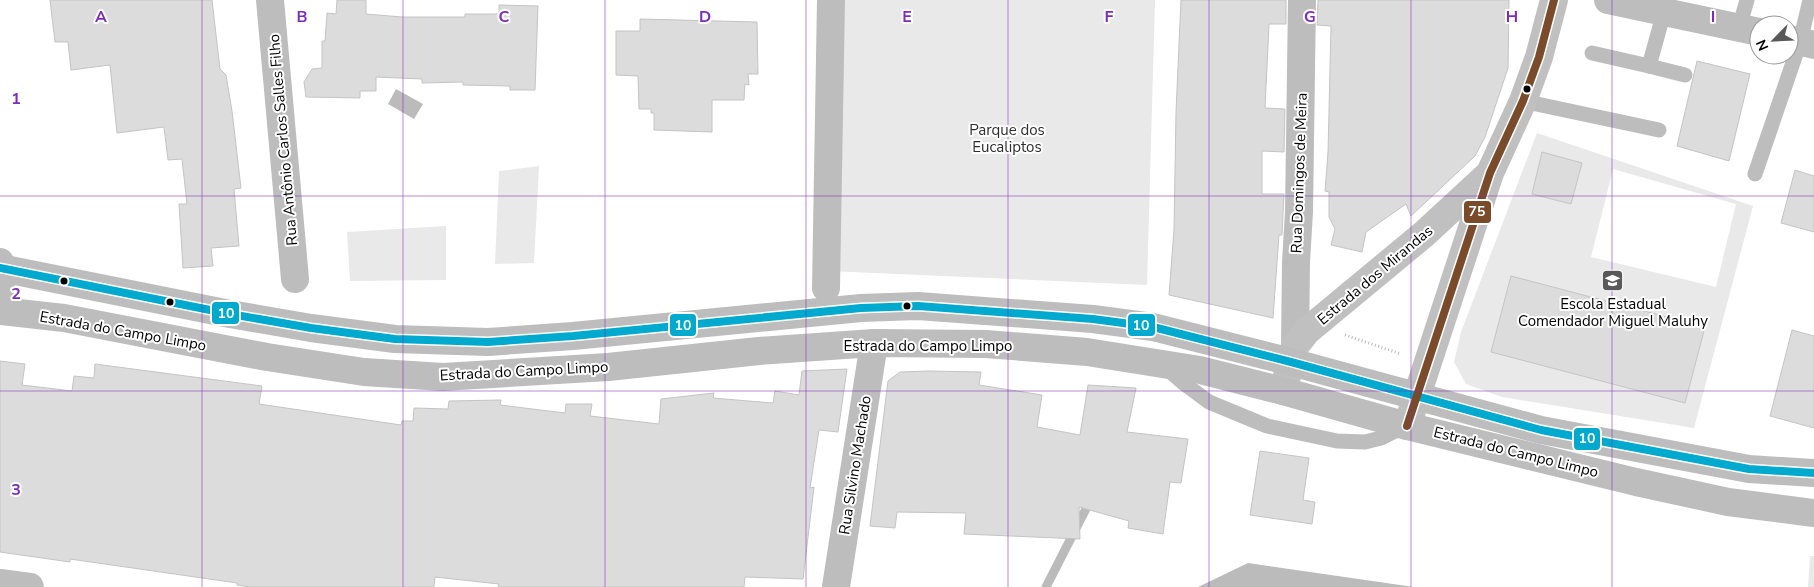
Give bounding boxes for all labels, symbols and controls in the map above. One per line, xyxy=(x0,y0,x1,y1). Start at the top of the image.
text: A xyxy=(95,6,107,28)
text: B xyxy=(296,6,308,28)
text: C xyxy=(499,6,510,28)
text: D xyxy=(699,6,711,28)
text: E xyxy=(902,6,912,28)
text: F xyxy=(1105,6,1114,28)
text: G xyxy=(1304,6,1316,28)
text: H xyxy=(1506,6,1518,28)
text: I xyxy=(1711,6,1715,28)
north arrow xyxy=(1749,15,1799,65)
street label: Rua Antônio Carlos Salles Filho xyxy=(264,33,302,247)
text: N xyxy=(1752,36,1773,54)
unlabelled marker xyxy=(1522,84,1532,94)
text: 1 xyxy=(11,88,21,110)
street label: Rua Domingos de Meira xyxy=(1286,92,1312,254)
park label: Parque dos Eucaliptos xyxy=(969,120,1045,157)
line badge: 75 xyxy=(1463,200,1492,224)
text: 75 xyxy=(1469,202,1485,221)
street label: Estrada dos Mirandas xyxy=(1313,221,1437,329)
school or university icon: Escola Estadual Comendador Miguel Maluhy xyxy=(1601,269,1625,293)
unlabelled marker xyxy=(59,276,69,286)
text: 2 xyxy=(11,283,21,305)
place label: Escola Estadual Comendador Miguel Maluhy xyxy=(1518,294,1708,331)
unlabelled marker xyxy=(165,297,175,307)
line badge: 10 xyxy=(211,301,240,325)
unlabelled marker xyxy=(902,301,912,311)
text: 10 xyxy=(218,304,234,323)
street label: Estrada do Campo Limpo xyxy=(38,306,208,356)
line badge: 10 xyxy=(669,313,697,337)
line badge: 10 xyxy=(1127,313,1156,337)
text: 10 xyxy=(675,316,691,335)
text: 10 xyxy=(1133,316,1149,335)
street label: Estrada do Campo Limpo xyxy=(844,336,1012,356)
street label: Estrada do Campo Limpo xyxy=(439,357,609,385)
street label: Rua Silvino Machado xyxy=(834,394,876,536)
street label: Estrada do Campo Limpo xyxy=(1432,422,1600,482)
line badge: 10 xyxy=(1573,427,1601,451)
text: 10 xyxy=(1579,429,1595,448)
text: 3 xyxy=(11,479,21,501)

